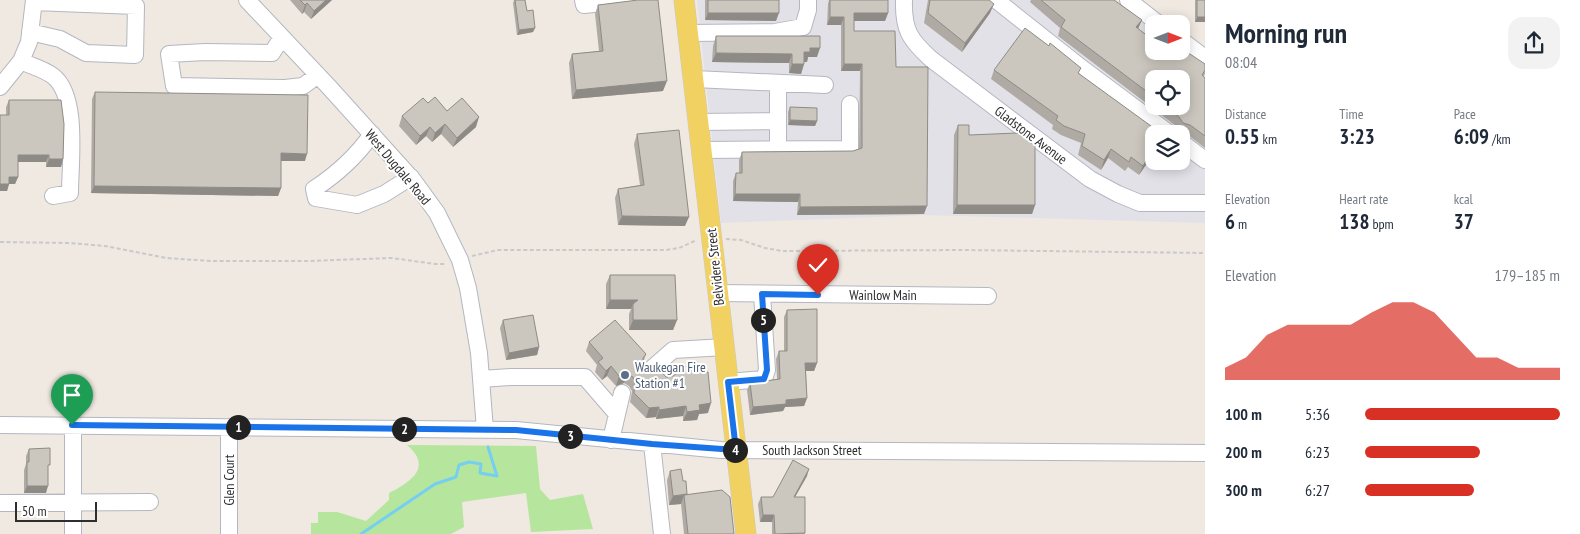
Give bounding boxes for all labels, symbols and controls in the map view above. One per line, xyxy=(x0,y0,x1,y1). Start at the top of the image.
text: Morning run xyxy=(1225,14,1347,51)
north arrow xyxy=(1145,15,1190,60)
map controls xyxy=(1145,15,1190,170)
button: share xyxy=(1508,17,1560,69)
text: 08:04 xyxy=(1225,52,1257,72)
button: locate xyxy=(1145,70,1190,115)
street label: Gladstone Avenue xyxy=(991,102,1071,168)
text: Distance xyxy=(1225,105,1266,123)
text: Time xyxy=(1339,105,1364,123)
text: Pace xyxy=(1454,105,1476,123)
text: 0.55 xyxy=(1225,123,1260,150)
text: 3:23 xyxy=(1339,123,1375,150)
text: 6:09 xyxy=(1454,123,1489,150)
street label: West Dugdale Road xyxy=(361,125,435,209)
button: layers xyxy=(1145,125,1190,170)
text: km xyxy=(1260,130,1277,148)
text: /km xyxy=(1489,130,1511,148)
text: Elevation xyxy=(1225,190,1270,208)
text: Heart rate xyxy=(1339,190,1388,208)
text: kcal xyxy=(1454,190,1473,208)
text: 6 xyxy=(1225,208,1235,235)
text: 138 xyxy=(1339,208,1369,235)
text: 37 xyxy=(1454,208,1474,235)
text: m xyxy=(1235,215,1247,233)
text: bpm xyxy=(1369,215,1394,233)
street label: Belvidere Street xyxy=(702,227,728,306)
pin xyxy=(797,244,839,295)
icon: check xyxy=(804,251,832,279)
text: Elevation xyxy=(1225,265,1276,285)
text: 179–185 m xyxy=(1495,265,1560,285)
street label: Wainlow Main xyxy=(849,286,917,304)
pin: 5 xyxy=(750,308,776,332)
text: 5 xyxy=(760,311,767,329)
place label: Waukegan Fire Station #1 xyxy=(635,358,706,392)
marker: Waukegan Fire Station #1 xyxy=(619,369,631,381)
pin xyxy=(51,374,93,425)
icon: arrive xyxy=(58,381,86,409)
text: 100 m xyxy=(1225,404,1262,424)
text: 5:36 xyxy=(1305,404,1330,424)
pin: 1 xyxy=(226,414,250,440)
pin: 2 xyxy=(392,416,416,442)
text: 1 xyxy=(235,418,242,436)
text: 2 xyxy=(401,420,408,438)
pin: 3 xyxy=(558,424,582,448)
text: 3 xyxy=(567,427,574,445)
pin: 4 xyxy=(722,438,748,462)
text: 4 xyxy=(732,441,739,459)
street label: South Jackson Street xyxy=(762,441,862,459)
text: 200 m xyxy=(1225,442,1262,462)
text: 6:23 xyxy=(1305,442,1330,462)
street label: Glen Court xyxy=(220,454,238,506)
text: 300 m xyxy=(1225,480,1262,500)
text: 6:27 xyxy=(1305,480,1330,500)
scale bar xyxy=(15,499,98,522)
text: 50 m xyxy=(22,502,47,520)

